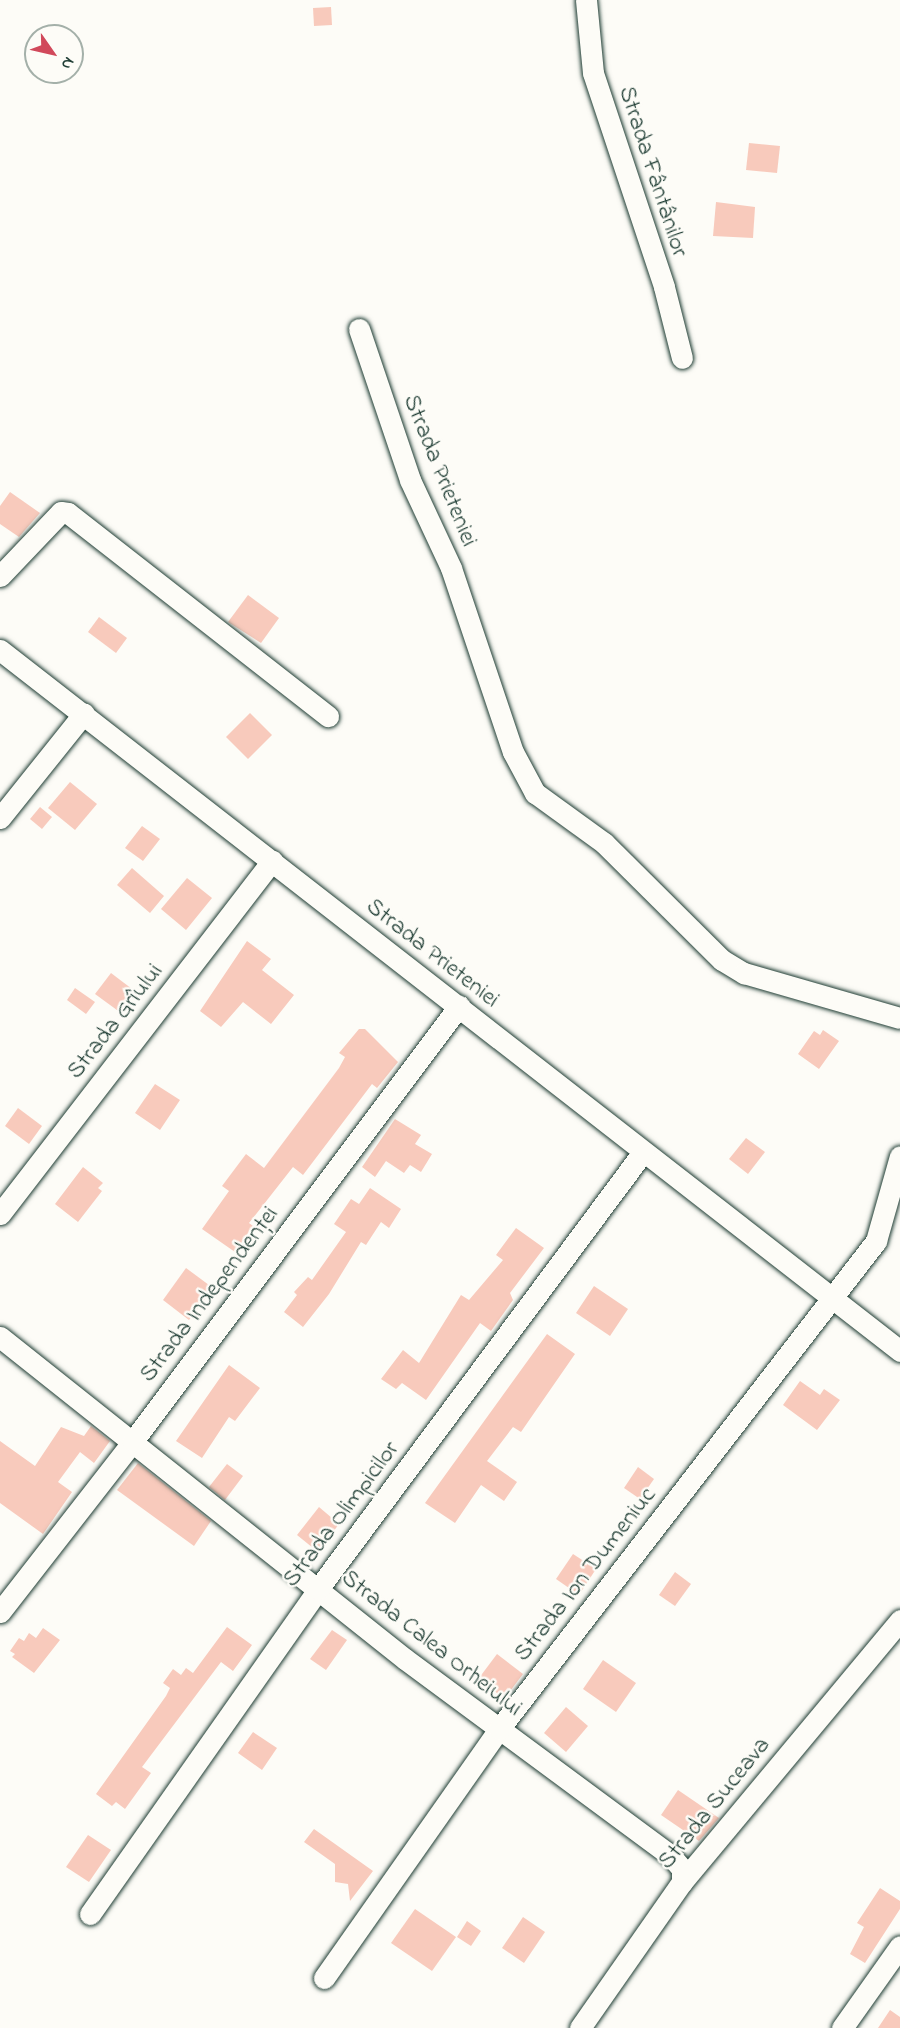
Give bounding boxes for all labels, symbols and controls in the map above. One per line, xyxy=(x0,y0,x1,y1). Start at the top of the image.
north arrow xyxy=(24,24,84,84)
text: N xyxy=(54,52,80,74)
street label: Strada Fântânilor xyxy=(611,83,693,261)
street label: Strada Prieteniei xyxy=(395,391,483,551)
street label: Strada Prieteniei xyxy=(360,893,504,1015)
street label: Strada Grîului xyxy=(62,958,170,1086)
street label: Strada Independenței xyxy=(134,1201,286,1389)
street label: Strada Olimpicilor xyxy=(278,1436,406,1594)
street label: Strada Ion Dumeniuc xyxy=(509,1482,663,1668)
street label: Strada Calea Orheiului xyxy=(335,1564,527,1724)
street label: Strada Suceava xyxy=(653,1732,777,1876)

